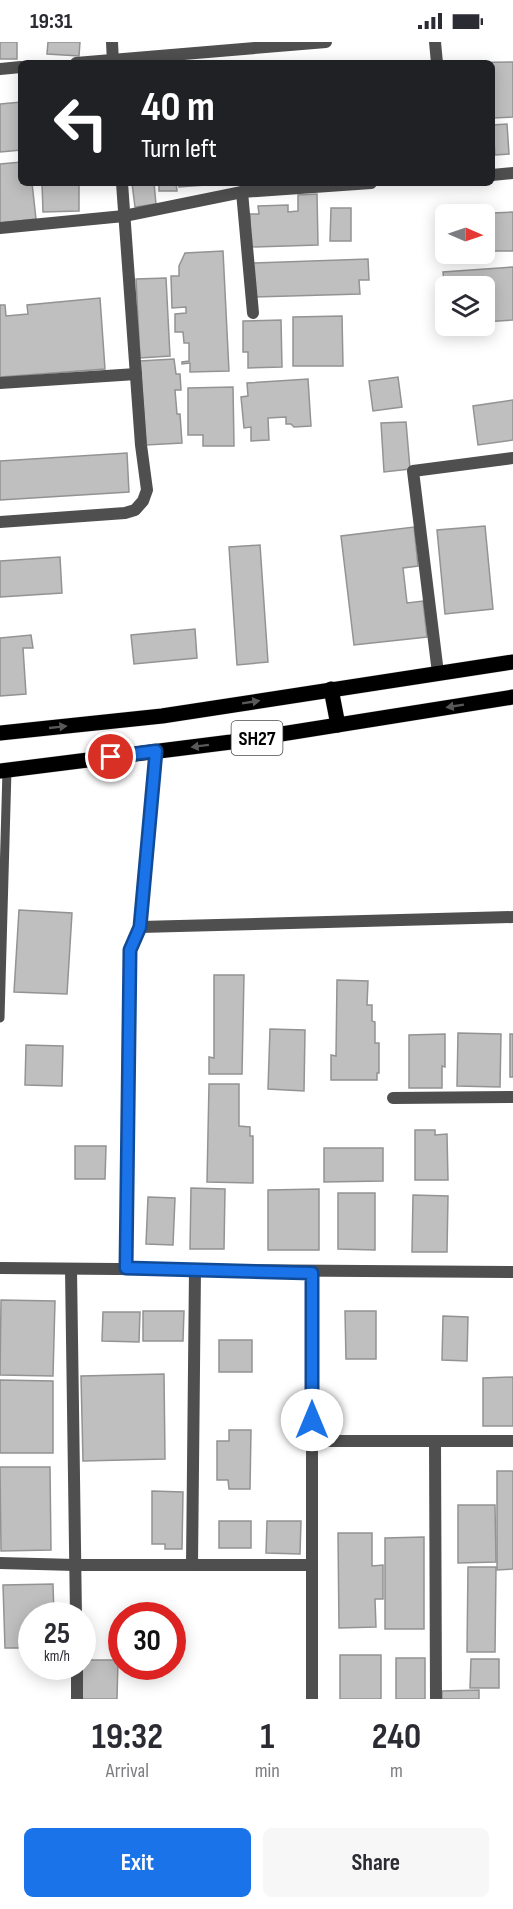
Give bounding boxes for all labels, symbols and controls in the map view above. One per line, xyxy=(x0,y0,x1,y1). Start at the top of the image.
text: 19:31 xyxy=(30,8,72,35)
text: 40 m xyxy=(141,82,215,133)
icon: left xyxy=(42,84,120,162)
text: Turn left xyxy=(141,133,217,165)
north arrow xyxy=(435,204,495,264)
map controls xyxy=(435,204,495,336)
button: layers xyxy=(435,276,495,336)
one-way arrow xyxy=(242,697,261,706)
one-way arrow xyxy=(446,702,465,711)
road number: SH27 xyxy=(232,721,282,755)
one-way arrow xyxy=(49,722,68,732)
pin xyxy=(85,731,136,782)
icon: arrive xyxy=(94,740,127,773)
one-way arrow xyxy=(191,741,210,750)
position arrow xyxy=(280,1388,344,1452)
speed limit sign: 30 xyxy=(108,1602,186,1680)
text: 25 xyxy=(44,1616,70,1652)
text: km/h xyxy=(44,1647,70,1666)
text: 19:32 xyxy=(92,1716,163,1759)
text: 1 xyxy=(260,1716,274,1759)
text: 240 xyxy=(372,1716,421,1759)
text: Arrival xyxy=(106,1759,149,1783)
text: min xyxy=(255,1759,280,1783)
text: m xyxy=(390,1759,403,1783)
button: Exit xyxy=(24,1828,251,1897)
button: Share xyxy=(263,1828,489,1897)

